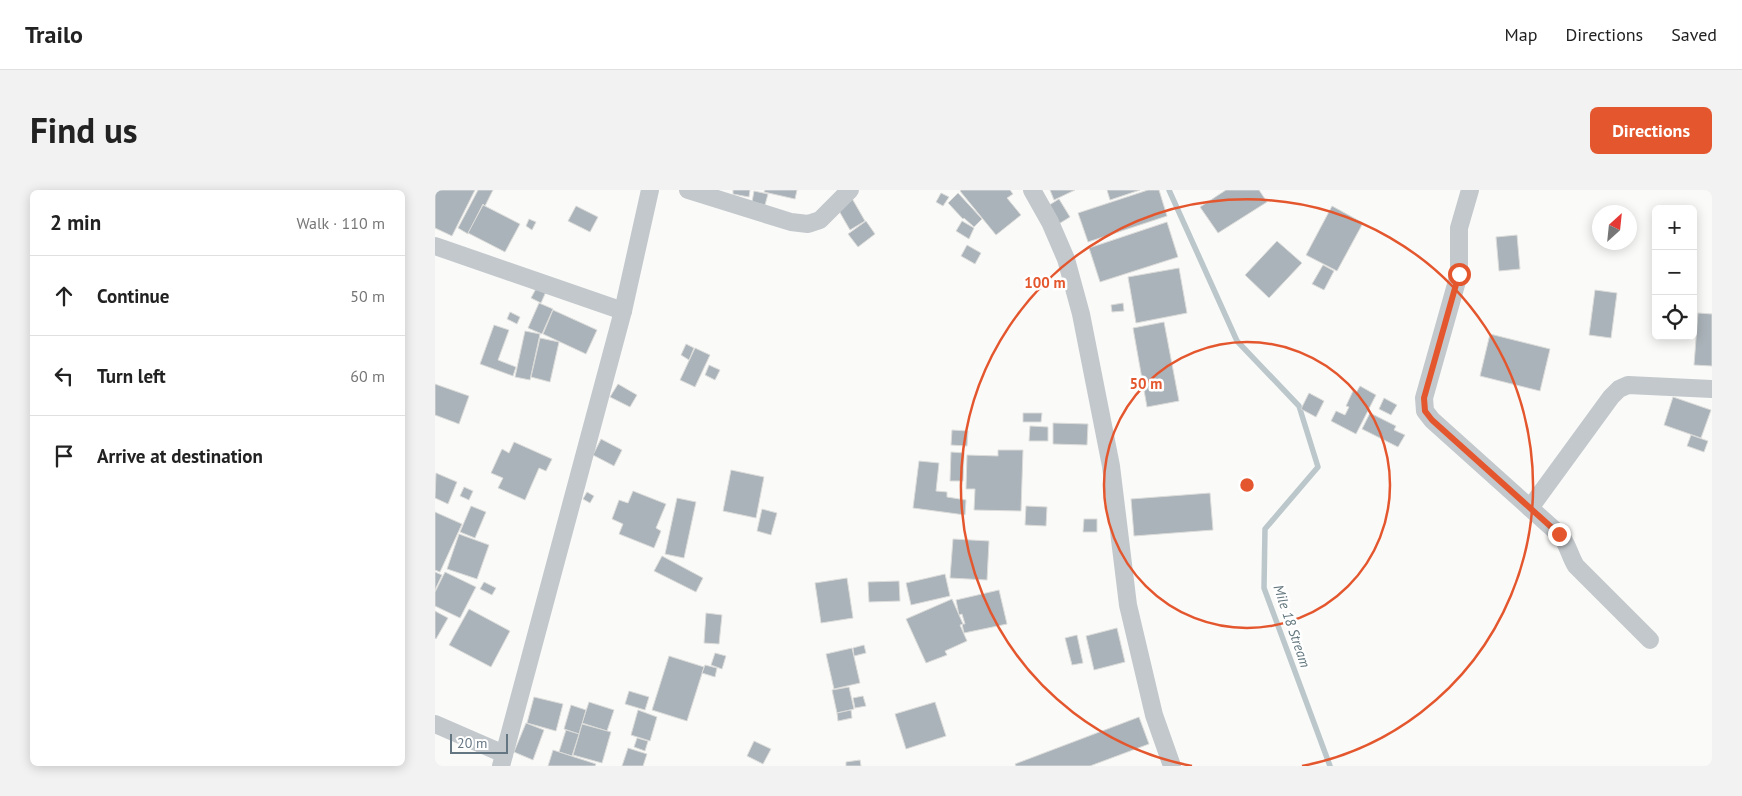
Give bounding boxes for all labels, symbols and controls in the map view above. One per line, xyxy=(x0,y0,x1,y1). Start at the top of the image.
text: Trailo xyxy=(25,19,83,50)
text: Map xyxy=(1505,23,1537,46)
text: Directions xyxy=(1565,23,1643,46)
text: Saved xyxy=(1671,23,1717,46)
text: Find us xyxy=(30,107,138,153)
button: Directions xyxy=(1590,107,1712,154)
north arrow xyxy=(1592,205,1637,250)
map controls xyxy=(1652,205,1697,340)
button: + xyxy=(1652,205,1697,250)
text: 2 min xyxy=(50,209,101,236)
text: Walk · 110 m xyxy=(296,213,385,233)
button: − xyxy=(1652,250,1697,295)
route start xyxy=(1448,263,1471,286)
text: 100 m xyxy=(1024,273,1066,292)
icon: ahead xyxy=(50,282,78,310)
text: Continue xyxy=(97,284,169,308)
text: 50 m xyxy=(350,286,385,306)
button: locate xyxy=(1652,295,1697,340)
icon: left xyxy=(50,362,78,390)
text: Turn left xyxy=(97,364,166,388)
text: 60 m xyxy=(350,366,385,386)
text: 50 m xyxy=(1130,374,1162,393)
icon: arrive xyxy=(50,442,78,470)
text: Arrive at destination xyxy=(97,444,263,468)
centre of rings xyxy=(1238,476,1256,494)
route end xyxy=(1548,523,1571,546)
water label: Mile 18 Stream xyxy=(1269,582,1315,670)
scale bar xyxy=(450,731,507,754)
text: 20 m xyxy=(457,734,487,752)

